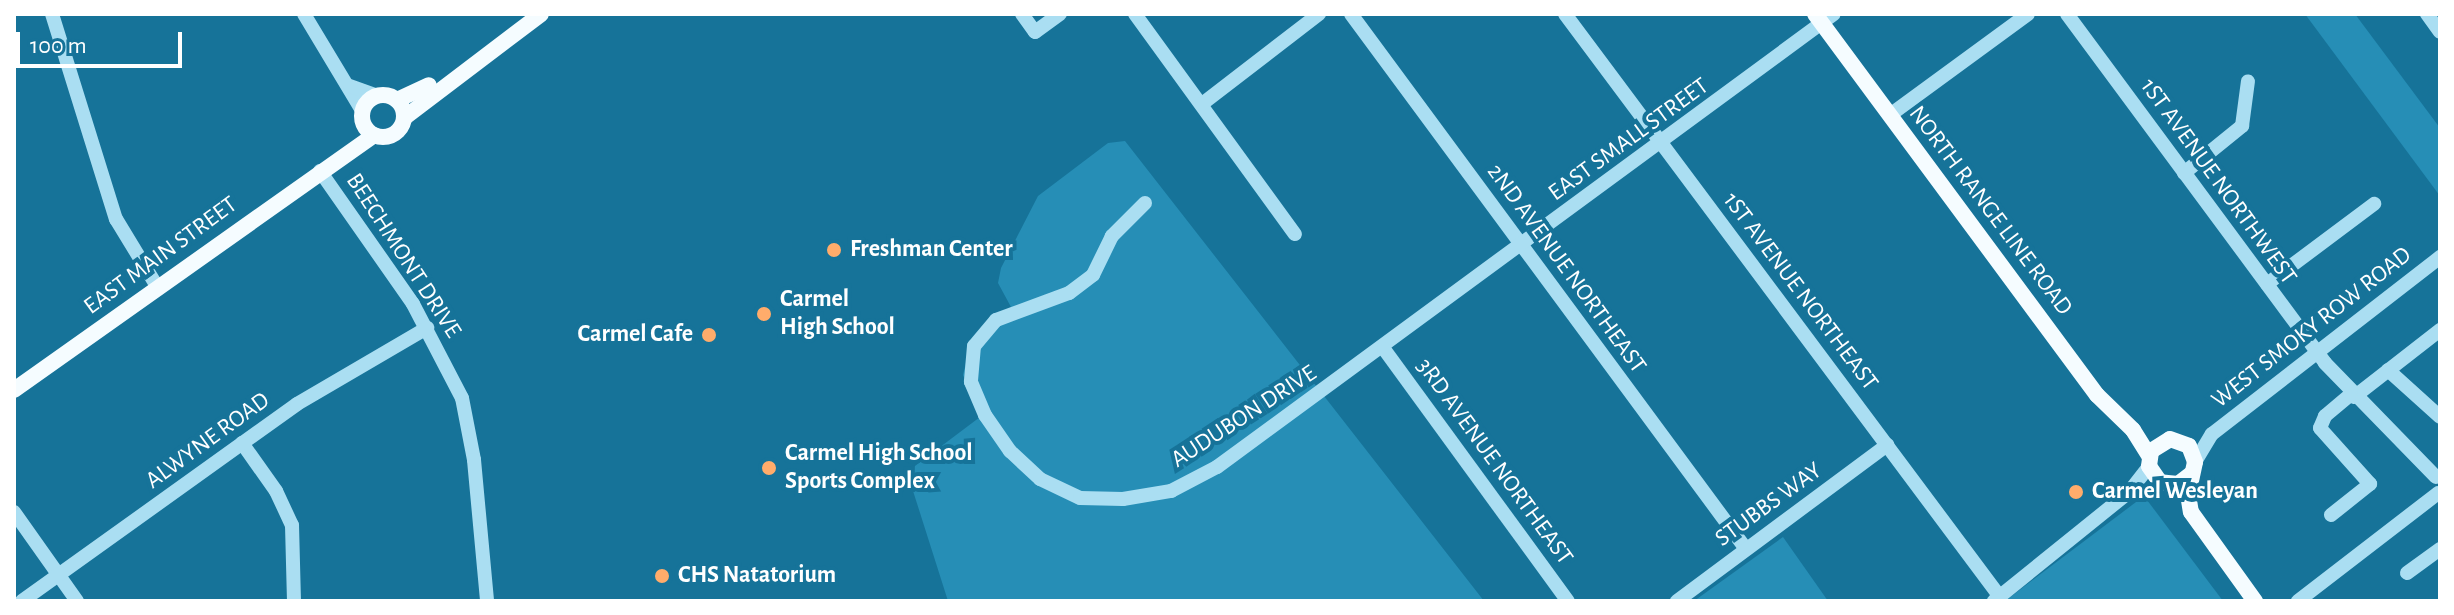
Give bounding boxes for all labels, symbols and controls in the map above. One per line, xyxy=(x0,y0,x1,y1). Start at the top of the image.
scale bar xyxy=(20,16,186,66)
text: 100 m xyxy=(30,34,87,58)
street label: EAST SMALL STREET xyxy=(1543,72,1715,208)
street label: 1ST AVENUE NORTHWEST xyxy=(2134,73,2302,291)
street label: NORTH RANGE LINE ROAD xyxy=(1902,101,2078,321)
street label: 2ND AVENUE NORTHEAST xyxy=(1480,159,1652,379)
street label: BEECHMONT DRIVE xyxy=(339,168,467,344)
street label: 1ST AVENUE NORTHEAST xyxy=(1716,187,1884,397)
street label: EAST MAIN STREET xyxy=(79,191,243,321)
place label: Freshman Center xyxy=(850,236,1013,264)
marker: Freshman Center xyxy=(825,241,843,259)
street label: WEST SMOKY ROW ROAD xyxy=(2206,241,2418,415)
place label: Carmel High School xyxy=(780,286,895,342)
marker: Carmel High School xyxy=(755,305,773,323)
place label: Carmel Cafe xyxy=(578,321,693,349)
marker: Carmel Cafe xyxy=(700,326,718,344)
street label: 3RD AVENUE NORTHEAST xyxy=(1409,353,1579,571)
street label: AUDUBON DRIVE xyxy=(1166,359,1322,475)
street label: ALWYNE ROAD xyxy=(140,386,276,496)
place label: Carmel High School Sports Complex xyxy=(785,440,973,496)
street label: STUBBS WAY xyxy=(1710,457,1828,553)
marker: Carmel High School Sports Complex xyxy=(760,459,778,477)
place label: Carmel Wesleyan xyxy=(2092,478,2258,506)
marker: Carmel Wesleyan xyxy=(2067,483,2085,501)
place label: CHS Natatorium xyxy=(678,562,836,590)
marker: CHS Natatorium xyxy=(653,567,671,585)

